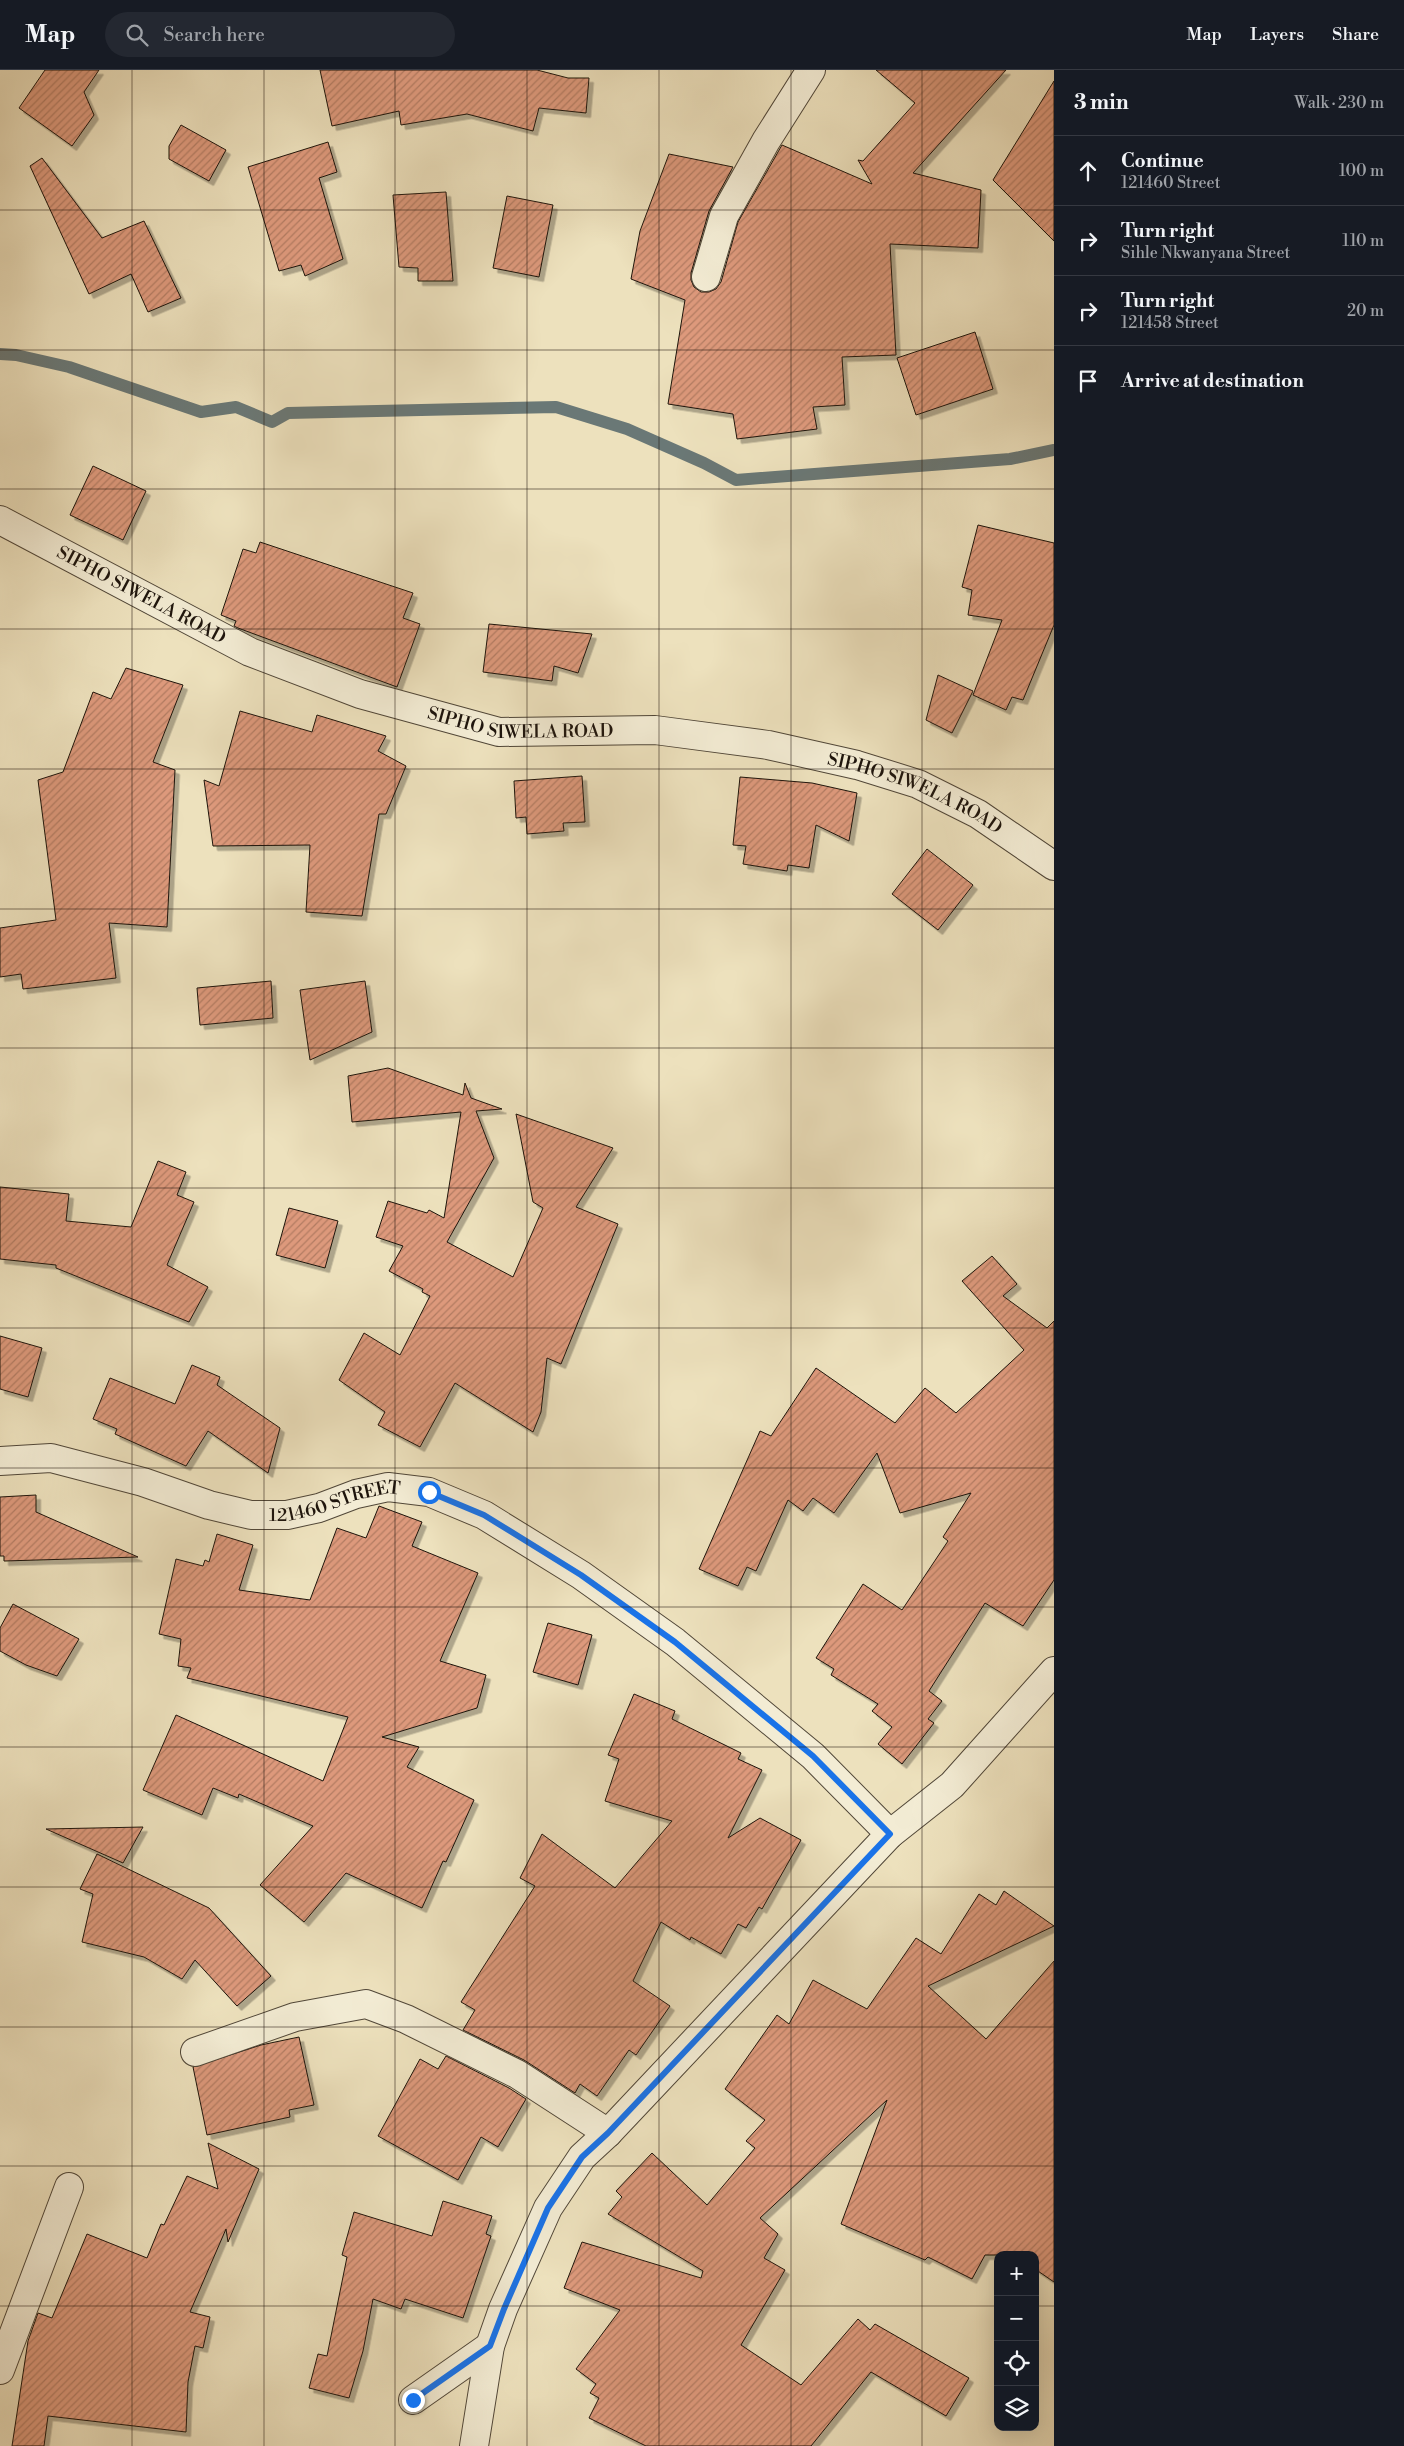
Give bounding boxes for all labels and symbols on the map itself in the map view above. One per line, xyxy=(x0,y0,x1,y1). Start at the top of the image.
street label: SIPHO SIWELA ROAD xyxy=(53,541,230,649)
street label: SIPHO SIWELA ROAD xyxy=(425,702,614,744)
street label: SIPHO SIWELA ROAD xyxy=(825,748,1007,839)
street label: 121460 STREET xyxy=(269,1476,402,1527)
route start xyxy=(418,1481,441,1504)
route end xyxy=(402,2389,425,2412)

